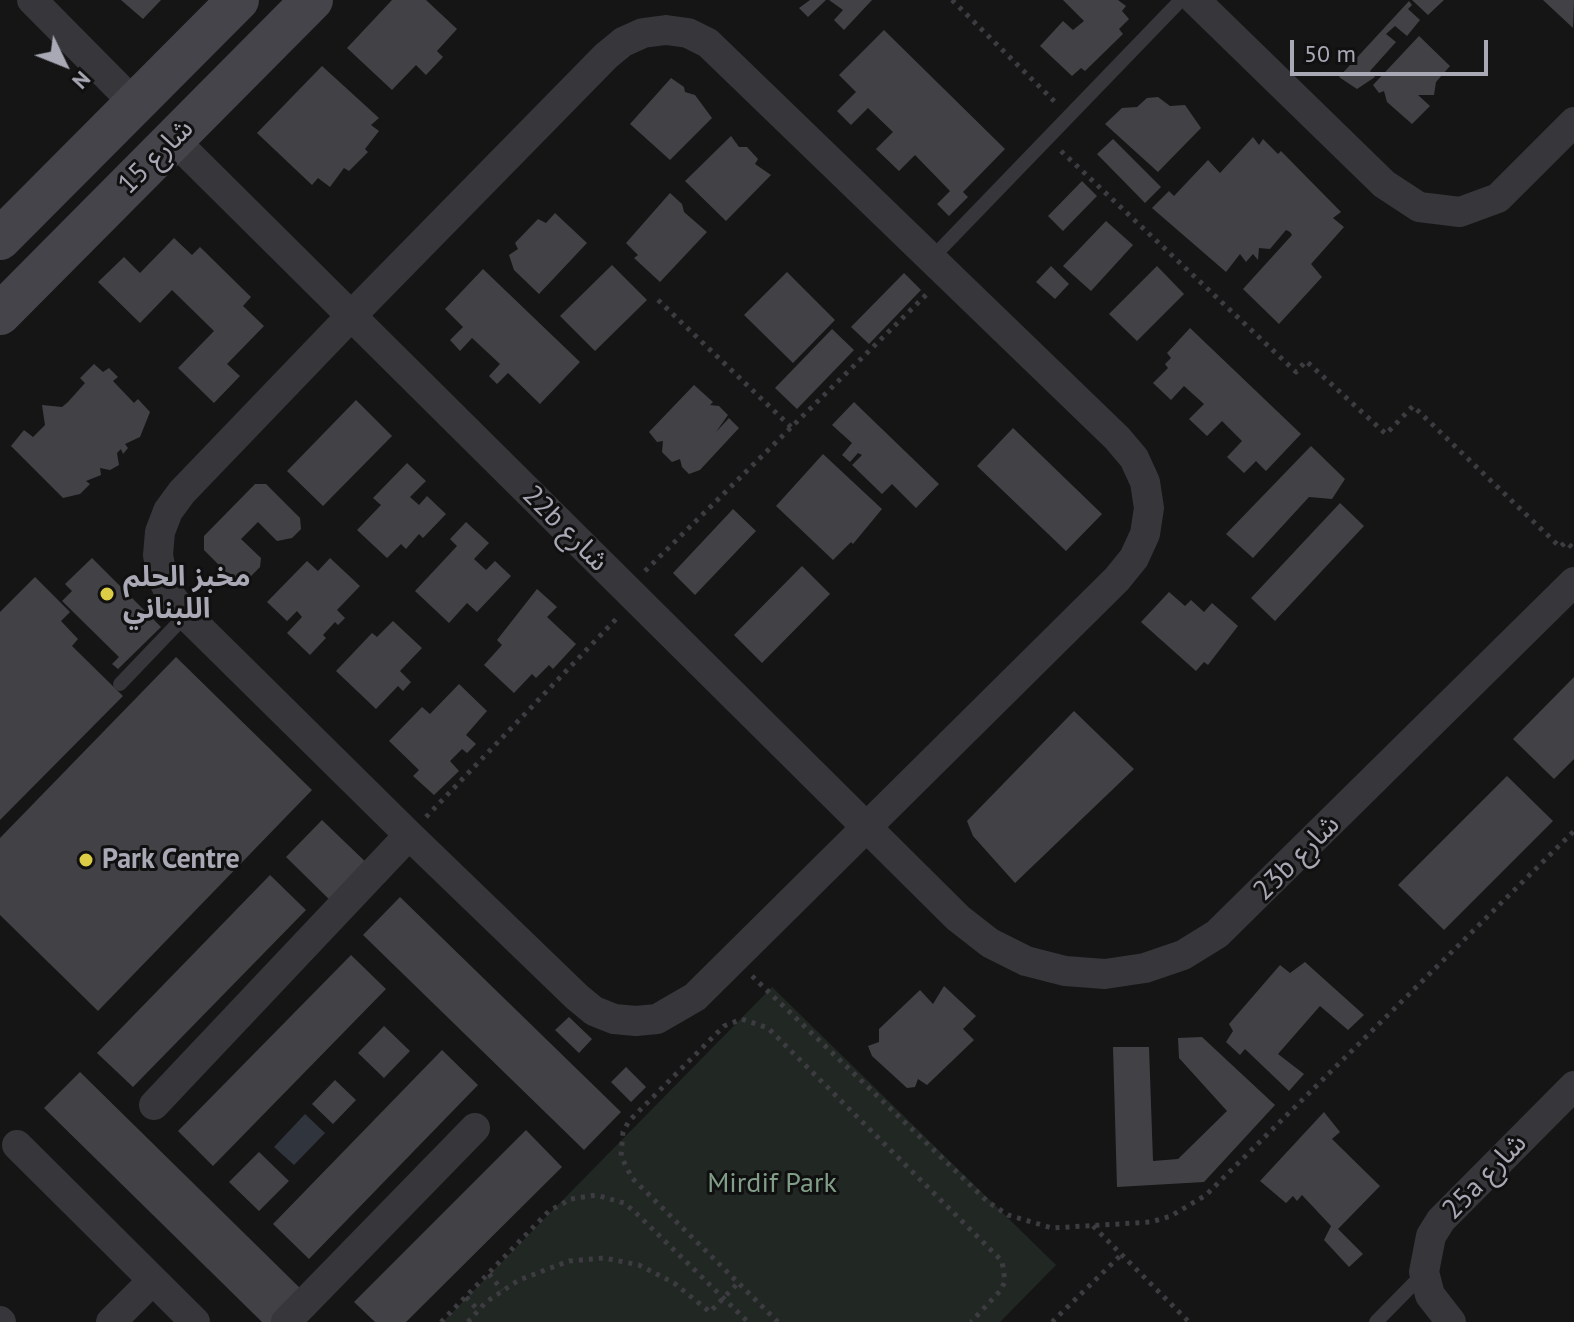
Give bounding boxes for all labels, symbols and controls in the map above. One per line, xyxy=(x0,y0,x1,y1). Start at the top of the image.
north arrow xyxy=(24,24,104,104)
scale bar xyxy=(1294,24,1492,74)
text: 50 m xyxy=(1304,38,1356,69)
text: N xyxy=(66,66,97,95)
street label: شارع 15 xyxy=(111,112,201,202)
street label: 22b شارع xyxy=(515,479,615,579)
place label: مخبز الحلم اللبناني xyxy=(123,561,250,627)
marker: مخبز الحلم اللبناني xyxy=(98,585,116,603)
street label: 23b شارع xyxy=(1247,808,1347,908)
place label: Park Centre xyxy=(102,843,240,877)
marker: Park Centre xyxy=(77,851,95,869)
street label: 25a شارع xyxy=(1436,1127,1534,1227)
park label: Mirdif Park xyxy=(707,1167,837,1201)

